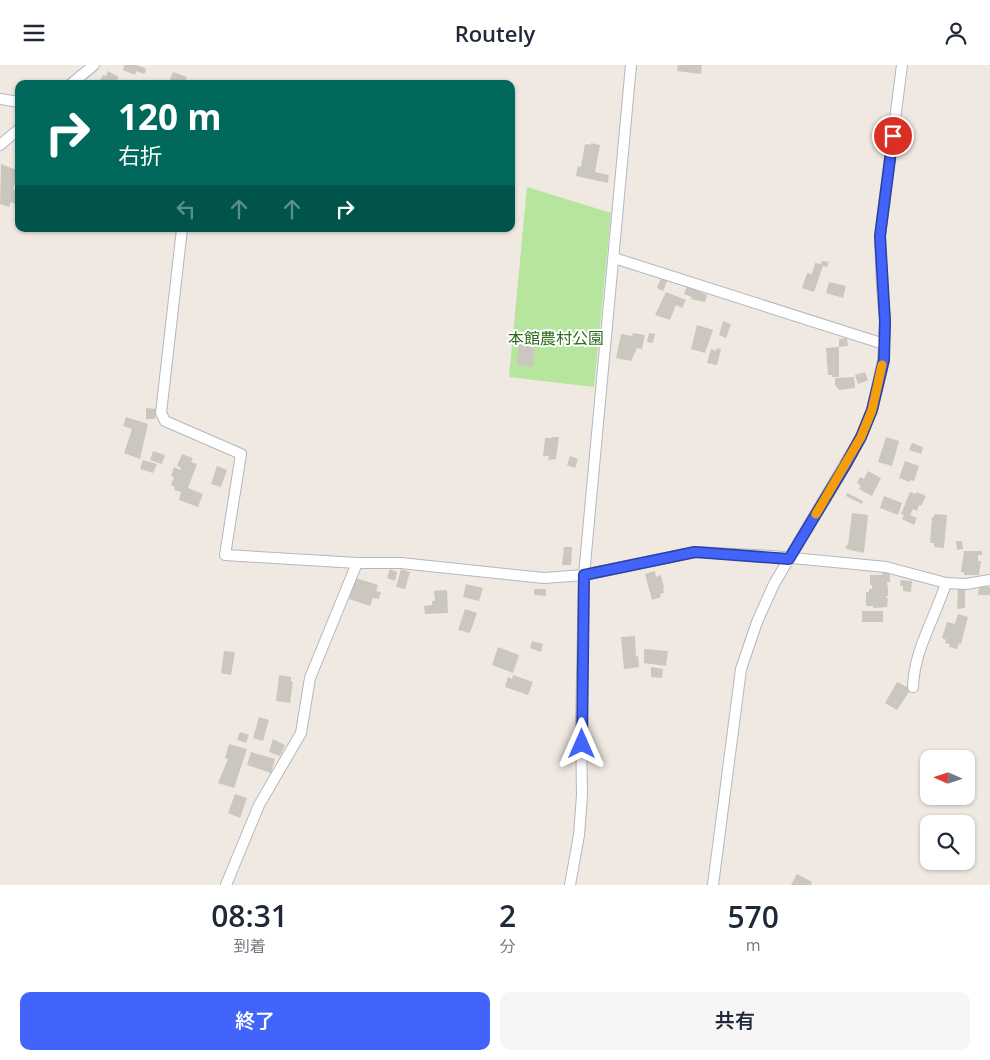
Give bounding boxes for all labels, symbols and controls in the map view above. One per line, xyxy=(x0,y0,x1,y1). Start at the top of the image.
text: Routely xyxy=(455,18,535,48)
icon: menu xyxy=(20,19,48,47)
icon: person xyxy=(942,19,970,47)
text: 120 m xyxy=(118,93,222,140)
icon: right xyxy=(35,100,100,165)
pin xyxy=(872,115,914,157)
icon: arrive xyxy=(879,122,907,150)
text: 右折 xyxy=(118,140,162,170)
icon: left xyxy=(172,195,200,223)
icon: ahead xyxy=(225,195,253,223)
icon: ahead xyxy=(278,195,306,223)
icon: right xyxy=(331,195,359,223)
park label: 本館農村公園 xyxy=(508,327,604,349)
position arrow xyxy=(555,717,607,769)
north arrow xyxy=(920,750,975,805)
map controls xyxy=(920,750,975,870)
button: search xyxy=(920,815,975,870)
text: 08:31 xyxy=(211,895,288,936)
text: 2 xyxy=(499,895,516,936)
text: 570 xyxy=(727,896,779,937)
text: m xyxy=(746,934,761,956)
text: 到着 xyxy=(234,935,266,957)
text: 分 xyxy=(500,935,516,957)
button: 終了 xyxy=(20,992,490,1050)
button: 共有 xyxy=(500,992,970,1050)

